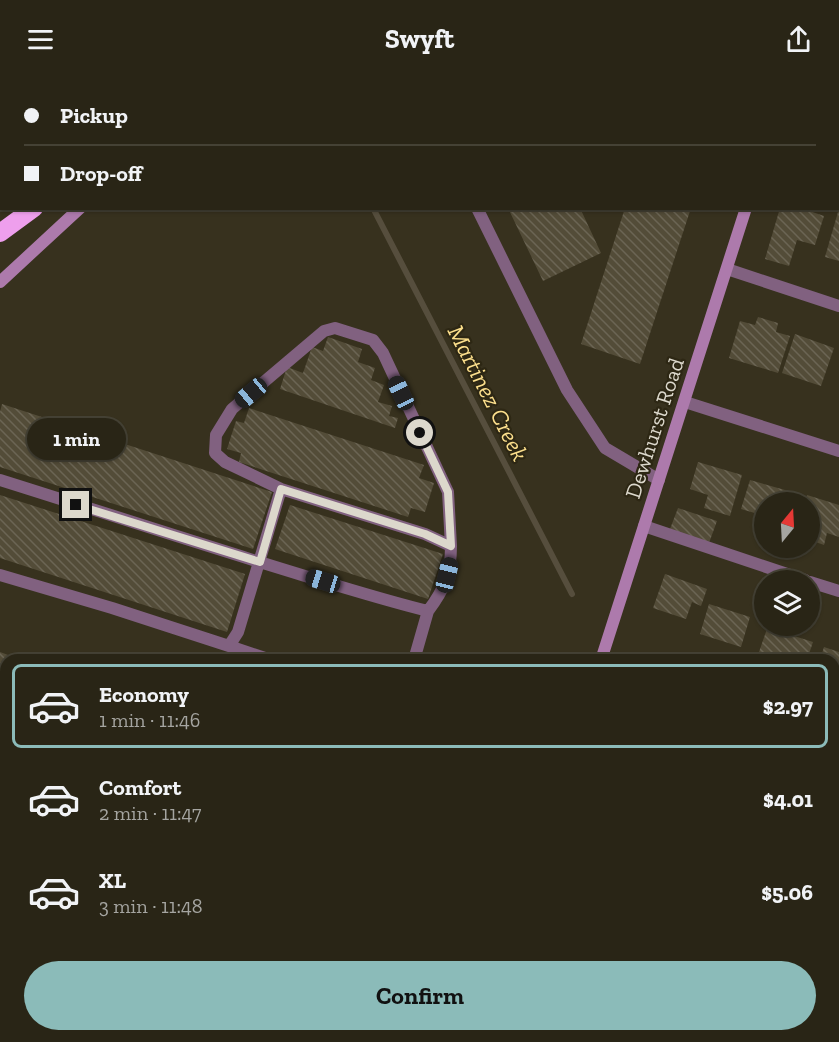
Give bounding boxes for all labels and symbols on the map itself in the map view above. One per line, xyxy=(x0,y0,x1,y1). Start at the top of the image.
water label: Martinez Creek xyxy=(442,320,535,466)
street label: Dewhurst Road xyxy=(619,354,690,502)
car xyxy=(385,373,417,413)
car xyxy=(231,375,271,411)
callout: 1 min xyxy=(26,418,125,460)
route start xyxy=(406,419,433,446)
route end xyxy=(62,491,89,518)
north arrow xyxy=(754,492,820,558)
car xyxy=(434,555,460,595)
car xyxy=(303,567,343,595)

